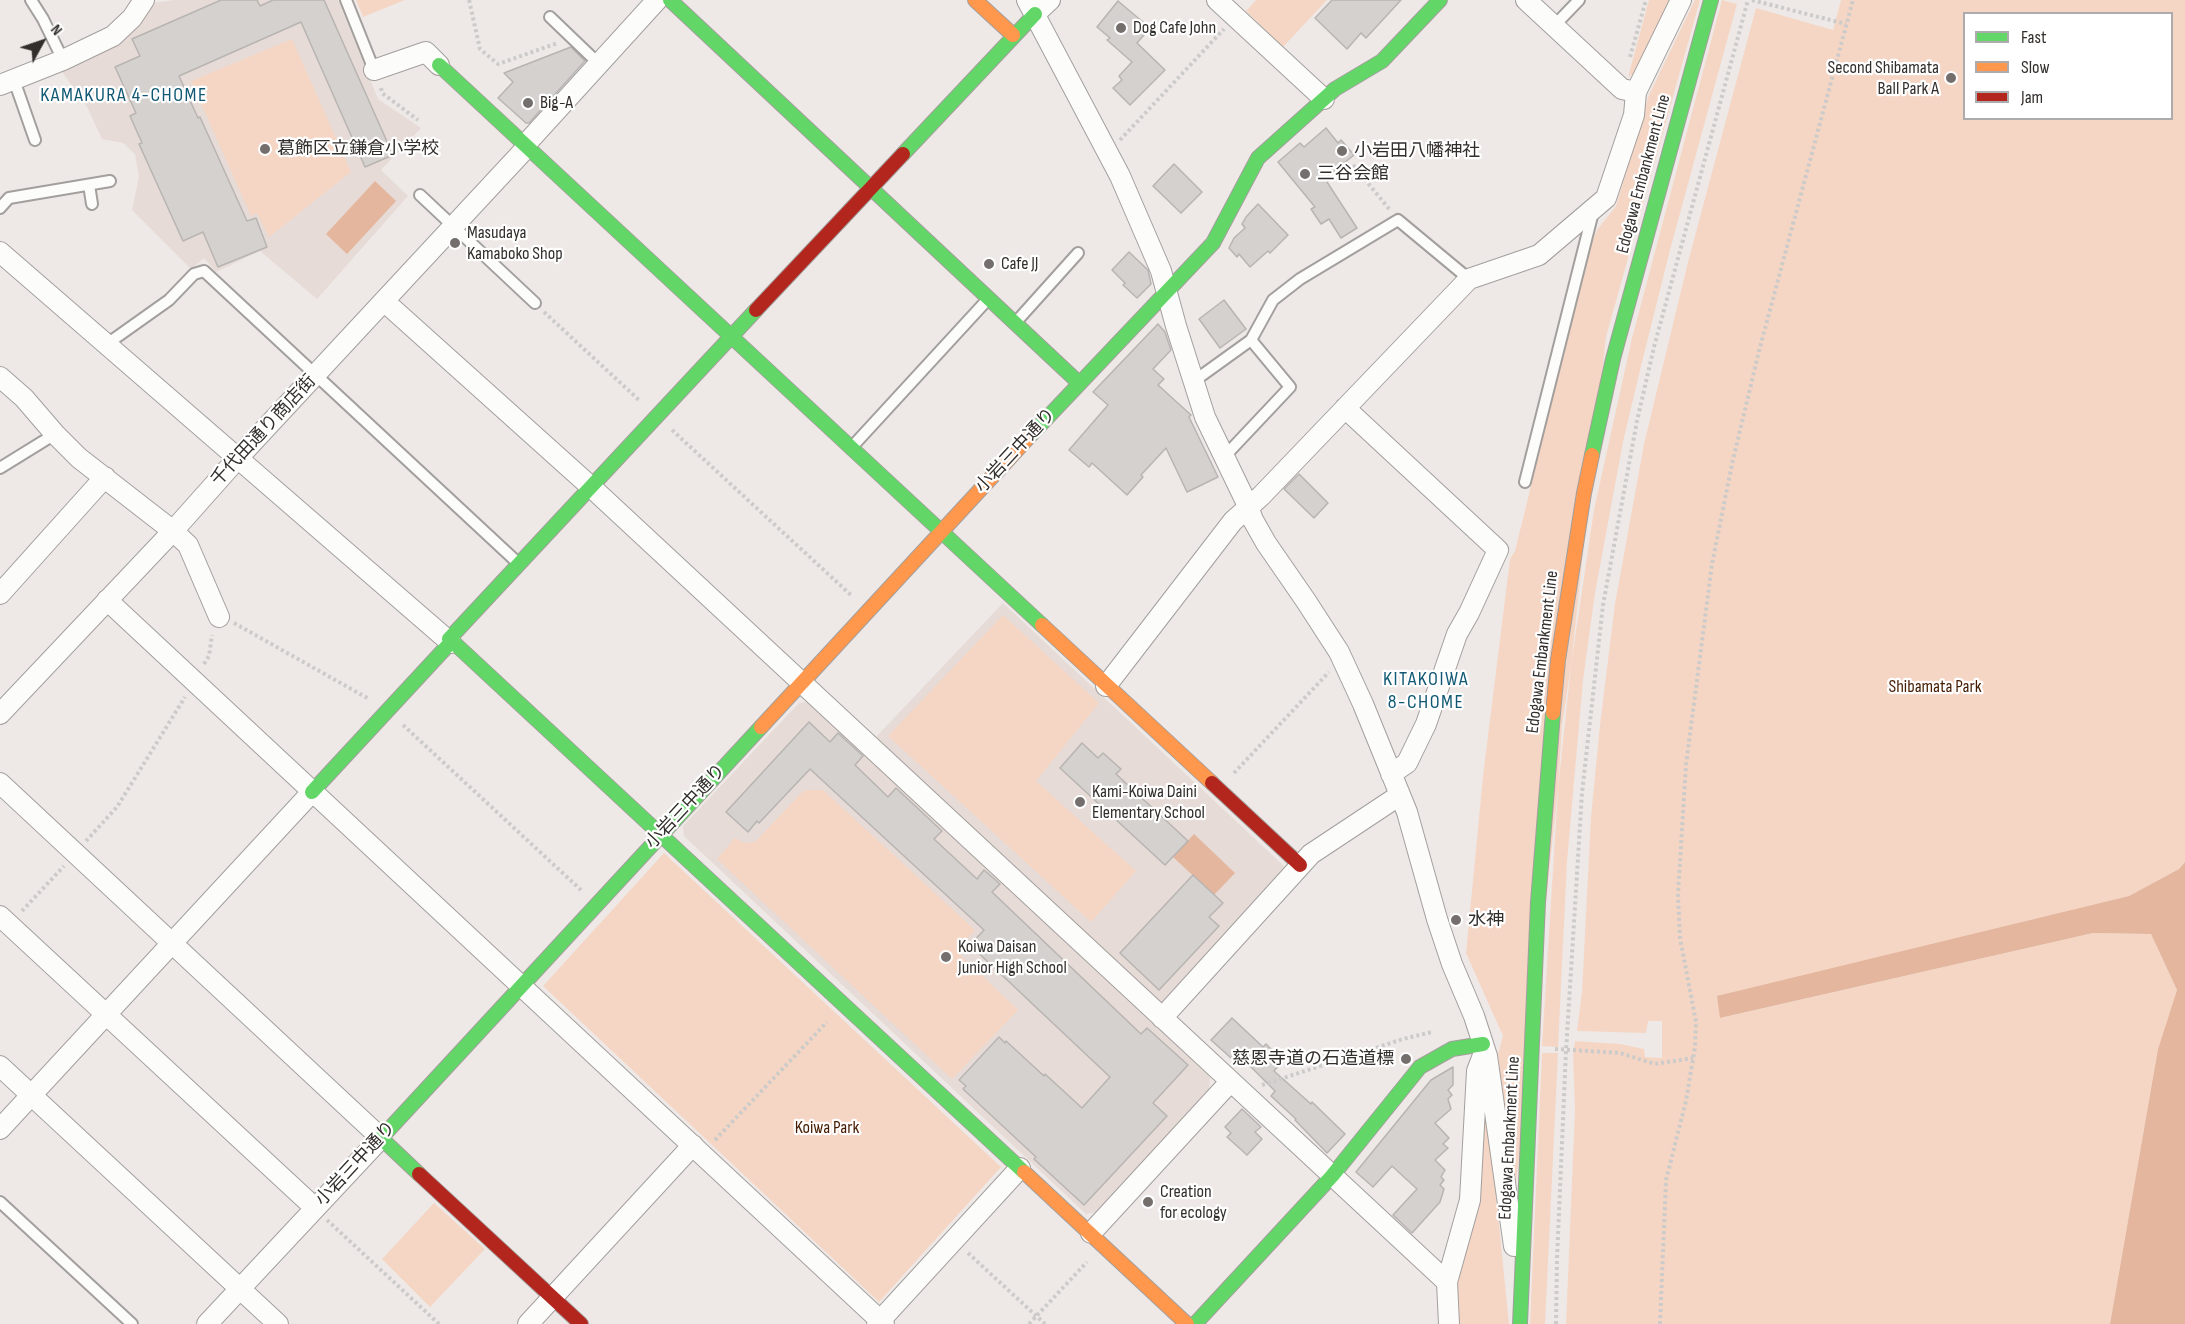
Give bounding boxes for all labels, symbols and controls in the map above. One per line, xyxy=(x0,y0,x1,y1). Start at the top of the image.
north arrow xyxy=(12,12,72,72)
legend xyxy=(1963,12,2173,120)
place label: Dog Cafe John xyxy=(1133,17,1216,39)
text: N xyxy=(46,21,66,39)
marker: Dog Cafe John xyxy=(1114,21,1128,35)
text: Fast xyxy=(2021,27,2046,48)
place label: Second Shibamata Ball Park A xyxy=(1827,57,1939,100)
text: Slow xyxy=(2021,57,2050,78)
marker: Second Shibamata Ball Park A xyxy=(1944,71,1958,85)
district label: KAMAKURA 4-CHOME xyxy=(40,84,208,108)
text: Jam xyxy=(2021,87,2043,108)
place label: Big-A xyxy=(540,92,573,114)
street label: Edogawa Embankment Line xyxy=(1612,92,1676,256)
marker: Big-A xyxy=(521,96,535,110)
place label: 葛飾区立鎌倉小学校 xyxy=(277,138,439,160)
place label: 小岩田八幡神社 xyxy=(1354,140,1480,162)
marker: 葛飾区立鎌倉小学校 xyxy=(258,142,272,156)
marker: 小岩田八幡神社 xyxy=(1335,144,1349,158)
place label: 三谷会館 xyxy=(1317,163,1389,185)
marker: 三谷会館 xyxy=(1298,167,1312,181)
place label: Masudaya Kamaboko Shop xyxy=(467,222,563,264)
marker: Masudaya Kamaboko Shop xyxy=(448,236,462,250)
place label: Cafe JJ xyxy=(1001,253,1039,275)
marker: Cafe JJ xyxy=(982,257,996,271)
street label: 千代田通り商店街 xyxy=(207,371,321,491)
street label: 小岩三中通り xyxy=(971,404,1061,498)
street label: Edogawa Embankment Line xyxy=(1522,570,1564,734)
district label: KITAKOIWA 8-CHOME xyxy=(1383,668,1469,715)
park label: Shibamata Park xyxy=(1888,676,1982,698)
street label: 小岩三中通り xyxy=(641,760,731,854)
place label: Kami-Koiwa Daini Elementary School xyxy=(1092,781,1205,824)
marker: Kami-Koiwa Daini Elementary School xyxy=(1073,795,1087,809)
place label: 水神 xyxy=(1468,909,1504,931)
marker: 水神 xyxy=(1449,913,1463,927)
place label: Koiwa Daisan Junior High School xyxy=(958,936,1067,978)
marker: Koiwa Daisan Junior High School xyxy=(939,950,953,964)
place label: 慈恩寺道の石造道標 xyxy=(1232,1048,1394,1070)
marker: 慈恩寺道の石造道標 xyxy=(1399,1052,1413,1066)
street label: Edogawa Embankment Line xyxy=(1495,1056,1525,1220)
street label: 小岩三中通り xyxy=(311,1117,401,1211)
park label: Koiwa Park xyxy=(795,1117,859,1139)
place label: Creation for ecology xyxy=(1160,1181,1227,1224)
marker: Creation for ecology xyxy=(1141,1195,1155,1209)

